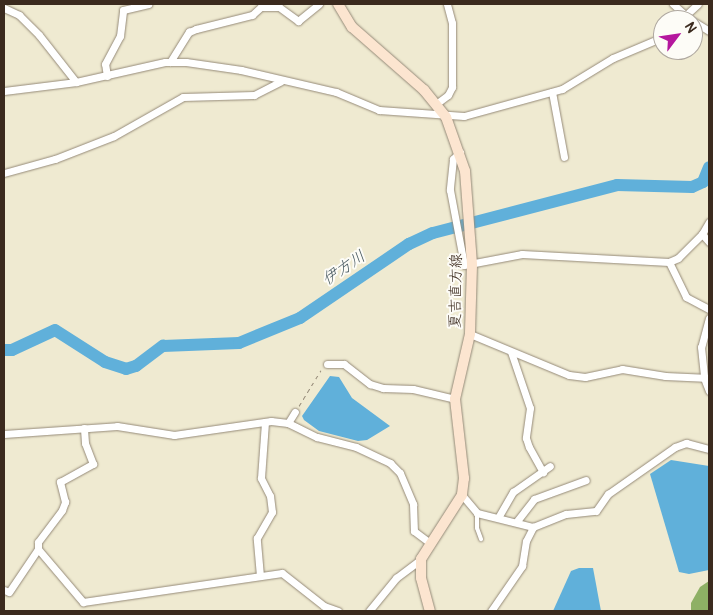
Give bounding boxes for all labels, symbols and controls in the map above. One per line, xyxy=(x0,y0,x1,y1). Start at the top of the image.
north arrow xyxy=(653,10,703,60)
text: N xyxy=(681,19,700,36)
water label: 伊方川 xyxy=(319,247,369,289)
street label: 夏吉直方線 xyxy=(446,253,466,329)

